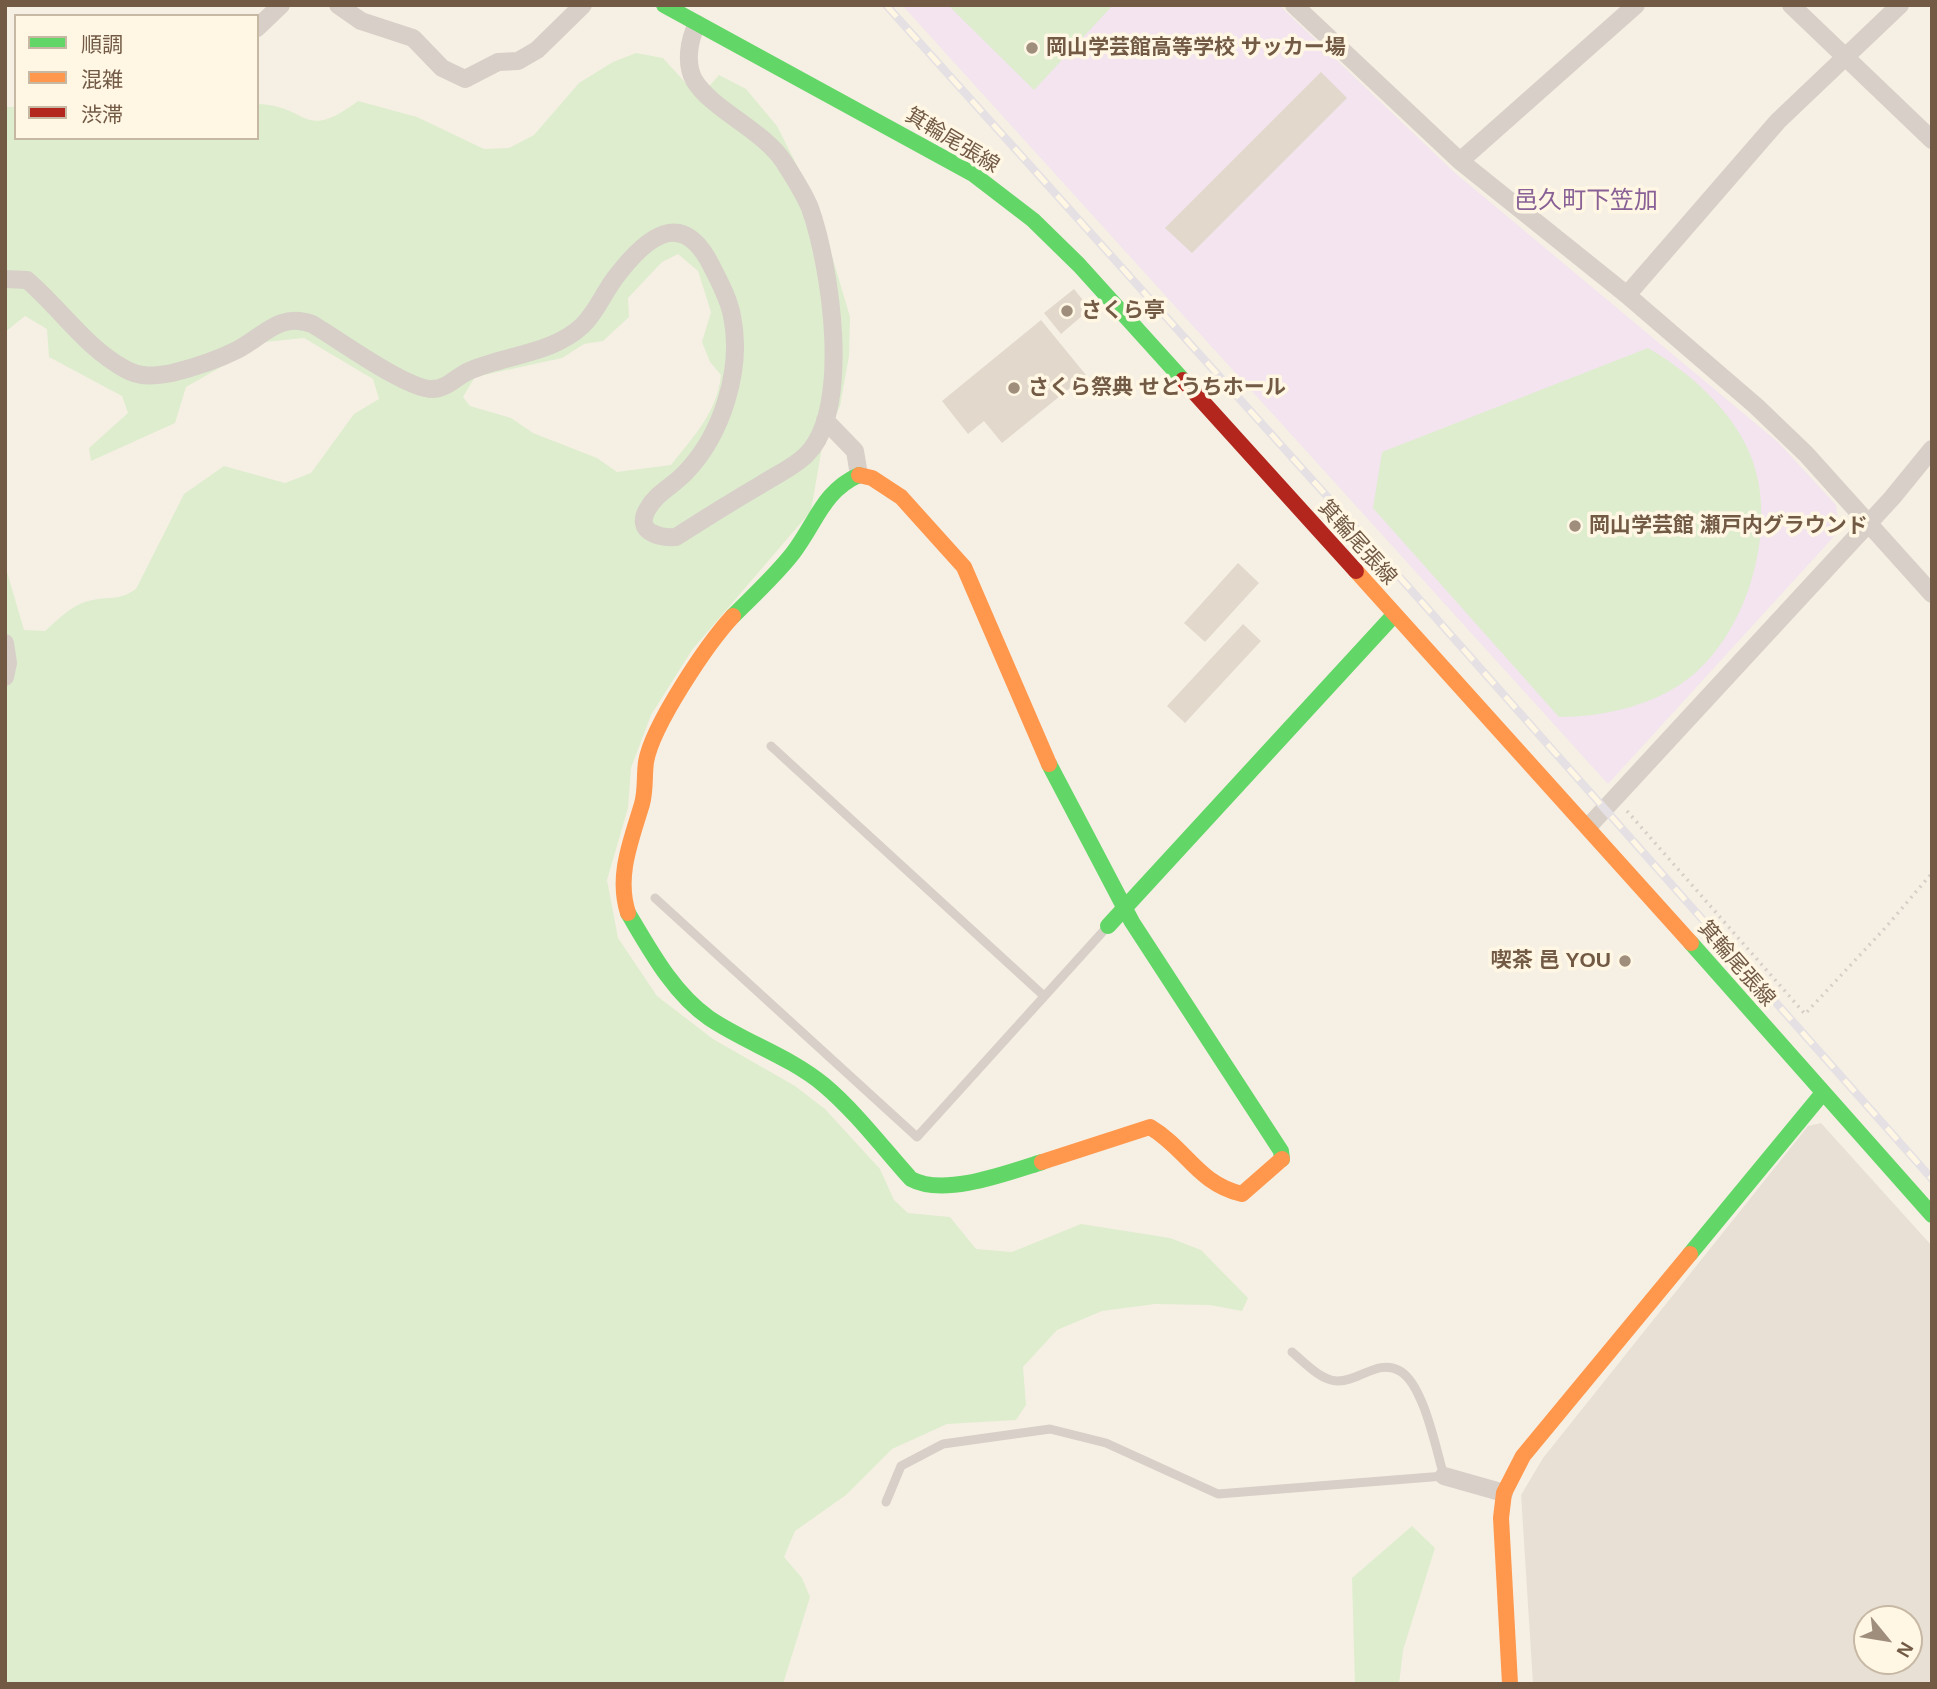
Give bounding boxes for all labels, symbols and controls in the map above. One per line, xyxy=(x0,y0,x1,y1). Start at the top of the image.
legend xyxy=(14,14,259,140)
text: 順調 xyxy=(81,33,123,56)
place label: 岡山学芸館高等学校 サッカー場 xyxy=(1046,35,1346,61)
marker: 岡山学芸館高等学校 サッカー場 xyxy=(1024,40,1040,56)
text: 混雑 xyxy=(81,68,123,91)
text: 渋滞 xyxy=(81,103,123,126)
street label: 箕輪尾張線 xyxy=(901,103,1003,179)
district label: 邑久町下笠加 xyxy=(1514,187,1658,215)
place label: さくら亭 xyxy=(1081,298,1165,324)
marker: さくら亭 xyxy=(1059,303,1075,319)
place label: さくら祭典 せとうちホール xyxy=(1028,375,1286,401)
marker: さくら祭典 せとうちホール xyxy=(1006,380,1022,396)
street label: 箕輪尾張線 xyxy=(1313,496,1401,590)
place label: 岡山学芸館 瀬戸内グラウンド xyxy=(1589,513,1868,539)
marker: 岡山学芸館 瀬戸内グラウンド xyxy=(1567,518,1583,534)
street label: 箕輪尾張線 xyxy=(1692,916,1780,1012)
place label: 喫茶 邑 YOU xyxy=(1491,948,1611,974)
marker: 喫茶 邑 YOU xyxy=(1617,953,1633,969)
north arrow xyxy=(1853,1605,1923,1675)
text: N xyxy=(1892,1639,1917,1661)

